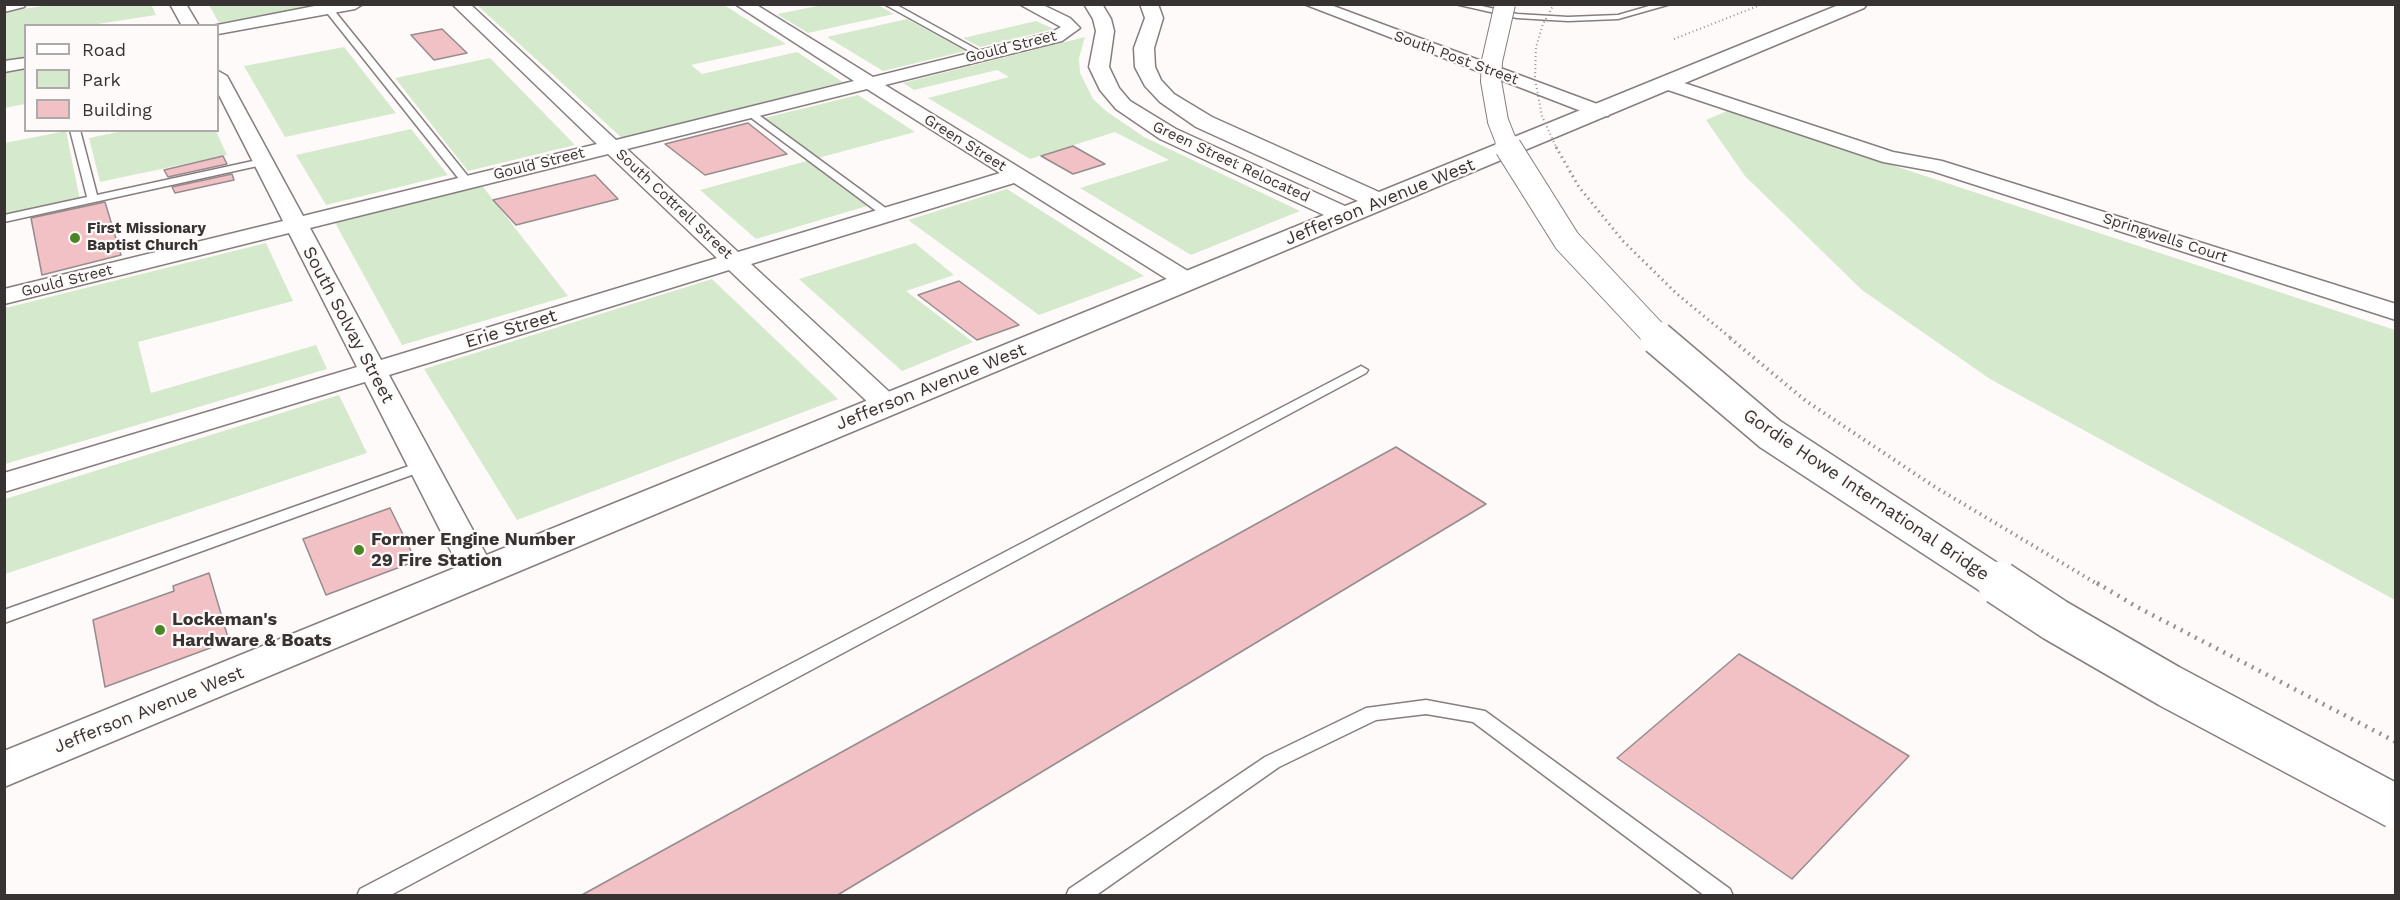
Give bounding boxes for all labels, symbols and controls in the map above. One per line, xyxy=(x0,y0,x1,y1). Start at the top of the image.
legend xyxy=(24,24,219,132)
street label: Gould Street xyxy=(964,27,1058,67)
street label: South Post Street xyxy=(1391,27,1521,89)
text: Road xyxy=(82,39,126,60)
text: Park xyxy=(82,69,121,90)
text: Building xyxy=(82,99,152,120)
street label: Green Street xyxy=(921,111,1009,175)
street label: Green Street Relocated xyxy=(1149,118,1313,206)
street label: Gould Street xyxy=(492,144,586,184)
street label: South Cottrell Street xyxy=(612,145,736,263)
street label: Jefferson Avenue West xyxy=(1282,154,1478,250)
street label: Springwells Court xyxy=(2100,209,2230,267)
place label: First Missionary Baptist Church xyxy=(87,220,206,255)
marker: First Missionary Baptist Church xyxy=(68,231,82,245)
street label: South Solvay Street xyxy=(298,243,398,407)
street label: Gould Street xyxy=(20,261,114,301)
street label: Erie Street xyxy=(463,305,559,353)
street label: Jefferson Avenue West xyxy=(833,339,1029,435)
street label: Gordie Howe International Bridge xyxy=(1739,404,1993,586)
place label: Former Engine Number 29 Fire Station xyxy=(371,529,575,572)
marker: Former Engine Number 29 Fire Station xyxy=(352,543,366,557)
place label: Lockeman's Hardware & Boats xyxy=(172,609,332,652)
marker: Lockeman's Hardware & Boats xyxy=(153,623,167,637)
street label: Jefferson Avenue West xyxy=(51,662,247,758)

